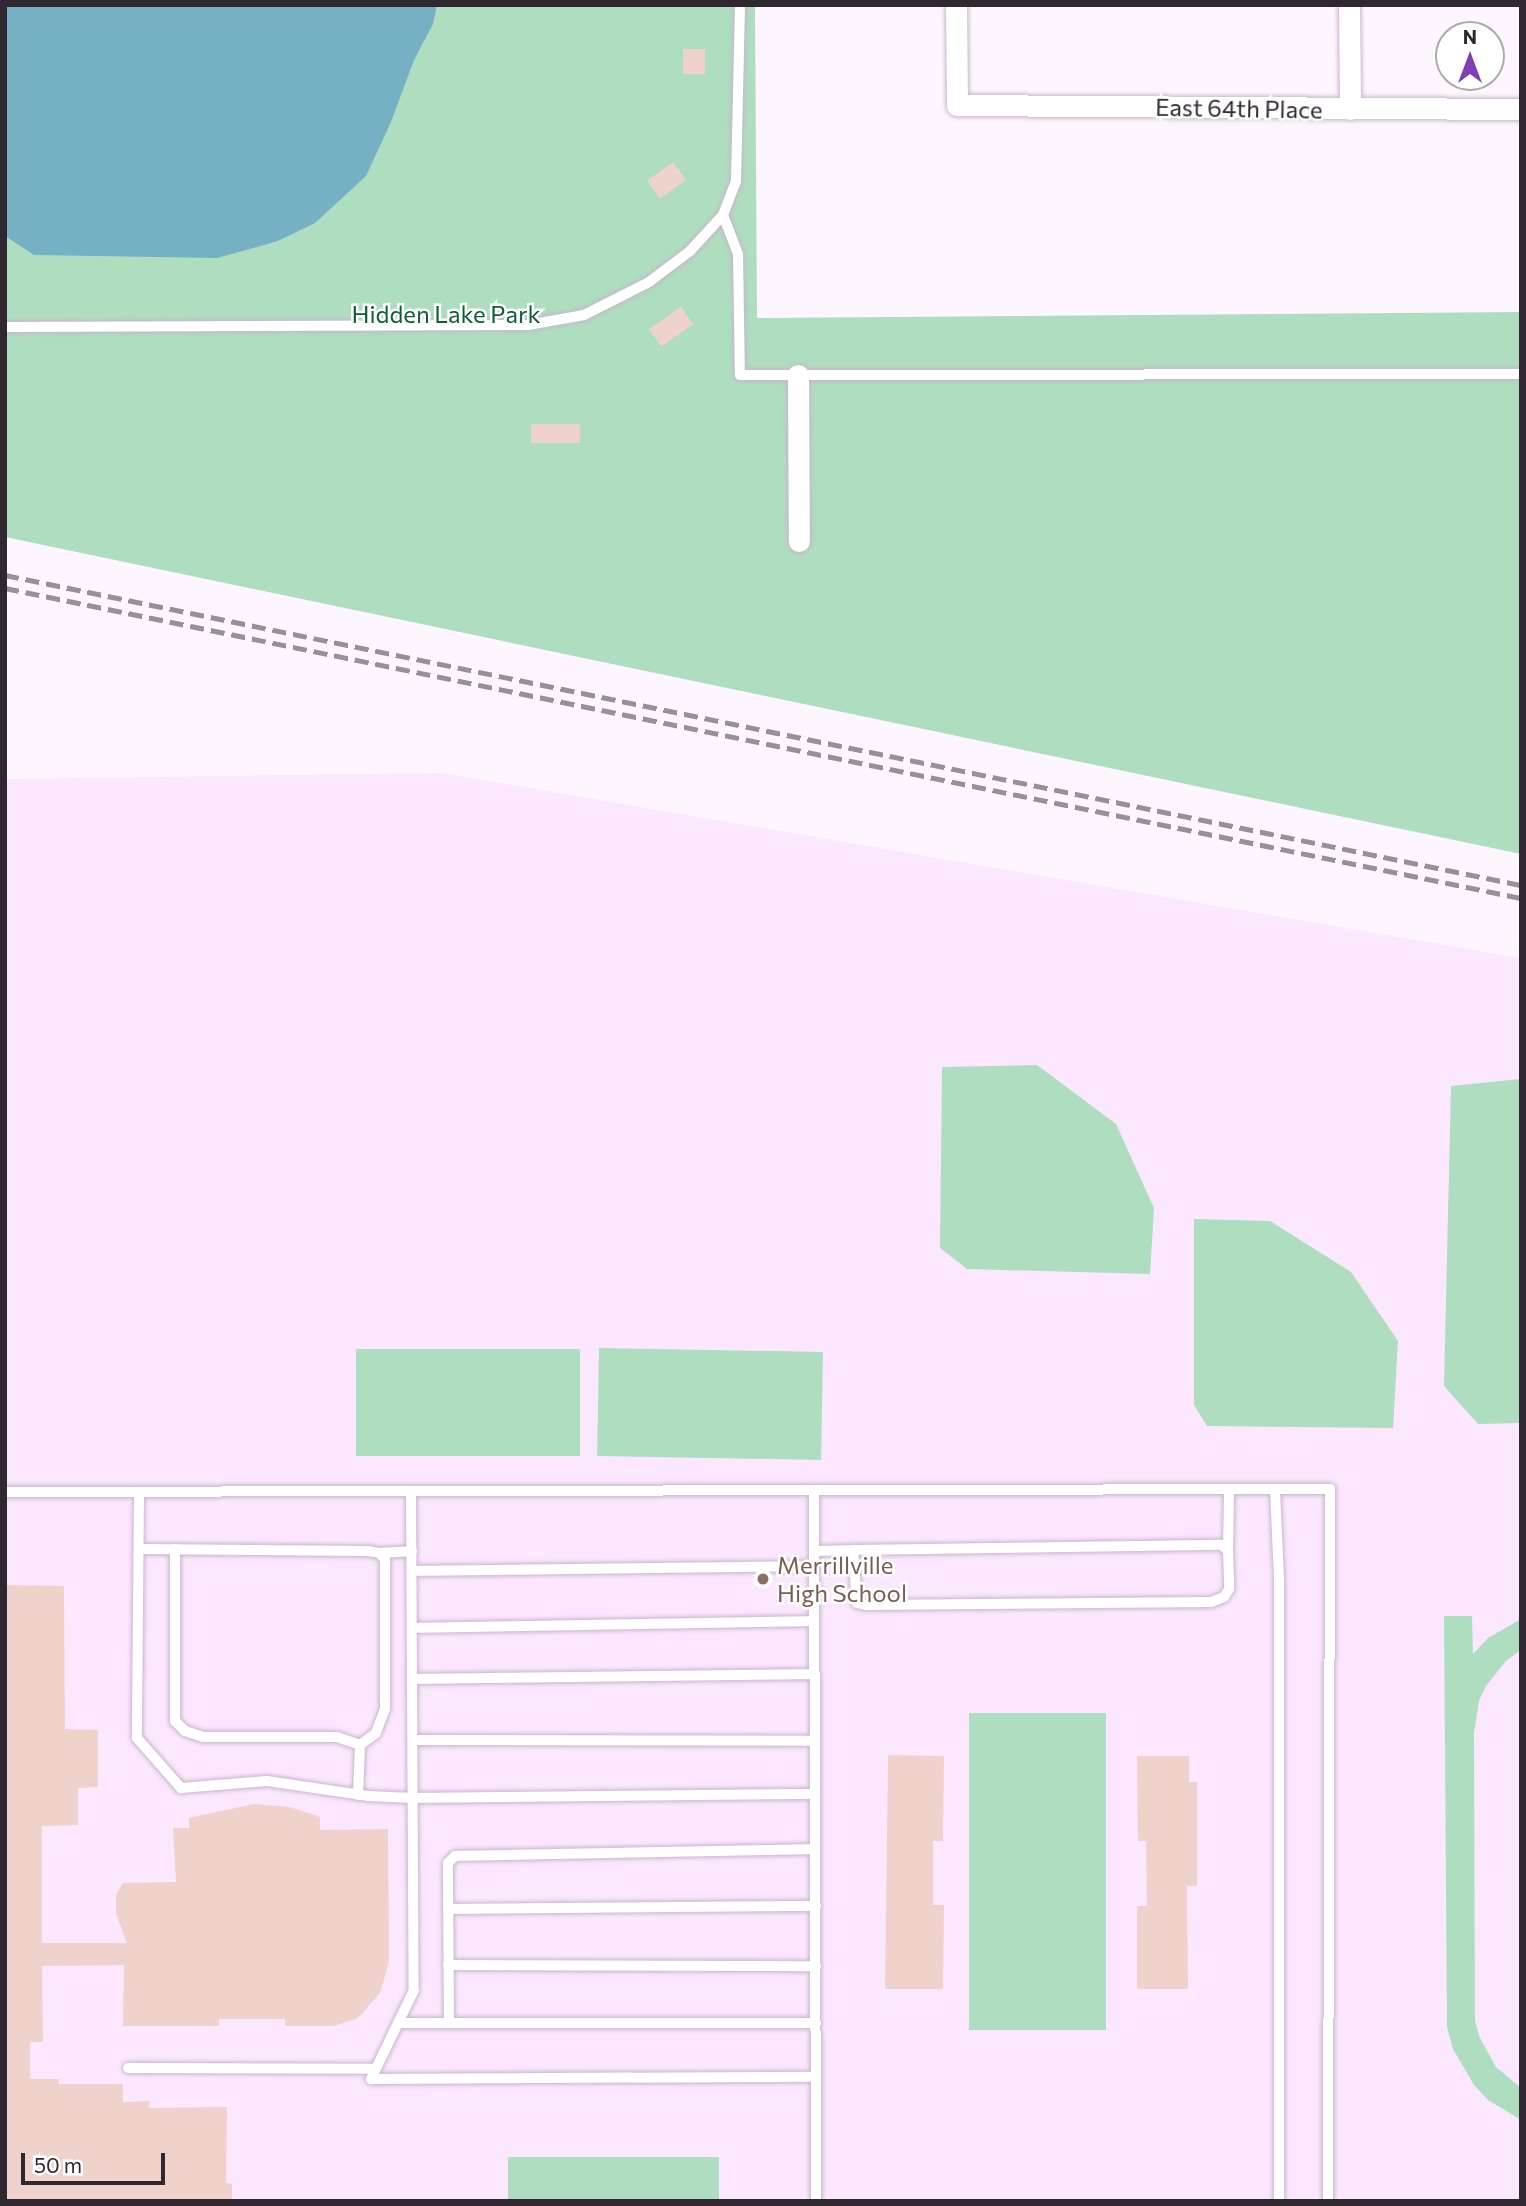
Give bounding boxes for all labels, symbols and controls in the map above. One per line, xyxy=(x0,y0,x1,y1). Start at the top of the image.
north arrow xyxy=(1435,21,1505,91)
text: N xyxy=(1463,25,1477,48)
street label: East 64th Place xyxy=(1155,92,1323,124)
park label: Hidden Lake Park xyxy=(351,300,541,328)
place label: Merrillville High School xyxy=(777,1551,907,1607)
marker: Merrillville High School xyxy=(755,1571,771,1587)
scale bar xyxy=(24,2140,168,2184)
text: 50 m xyxy=(34,2152,82,2177)

